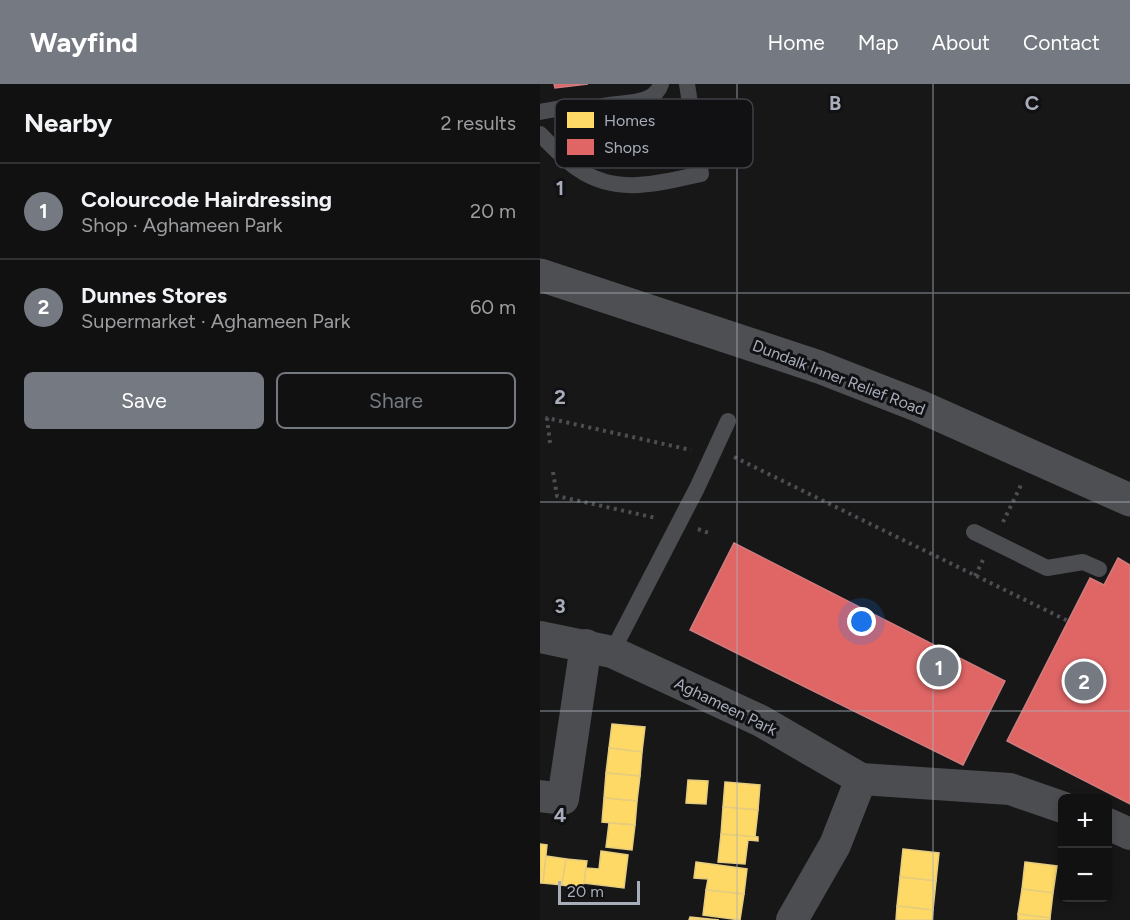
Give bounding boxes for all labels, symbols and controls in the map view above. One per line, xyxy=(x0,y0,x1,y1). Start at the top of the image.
text: Wayfind xyxy=(30,25,138,59)
text: Home xyxy=(768,30,825,55)
text: Map xyxy=(858,30,899,55)
text: About xyxy=(932,30,990,55)
text: Contact xyxy=(1023,30,1100,55)
text: B xyxy=(829,91,841,115)
text: C xyxy=(1025,91,1039,115)
legend xyxy=(555,99,753,168)
text: Nearby xyxy=(24,107,112,139)
text: 2 results xyxy=(440,111,516,135)
text: Homes xyxy=(604,111,655,130)
text: Shops xyxy=(604,138,649,157)
text: 1 xyxy=(556,176,564,200)
text: Colourcode Hairdressing xyxy=(81,186,332,213)
text: 1 xyxy=(39,199,48,223)
text: 20 m xyxy=(470,199,516,223)
text: Shop · Aghameen Park xyxy=(81,213,282,237)
text: Dunnes Stores xyxy=(81,282,227,309)
text: 2 xyxy=(38,295,49,319)
text: 60 m xyxy=(470,295,516,319)
text: Supermarket · Aghameen Park xyxy=(81,309,350,333)
street label: Dundalk Inner Relief Road xyxy=(750,336,928,419)
button: Save xyxy=(24,372,264,429)
button: Share xyxy=(276,372,516,429)
text: 2 xyxy=(554,385,566,409)
text: 3 xyxy=(554,594,566,618)
your location xyxy=(847,607,876,636)
pin: 1 xyxy=(920,644,958,690)
pin: 2 xyxy=(1064,658,1104,704)
street label: Aghameen Park xyxy=(671,673,780,740)
map controls xyxy=(1058,794,1112,902)
button: + xyxy=(1058,794,1112,848)
text: 4 xyxy=(554,803,567,827)
button: − xyxy=(1058,848,1112,902)
scale bar xyxy=(558,878,640,906)
text: 20 m xyxy=(567,882,604,901)

